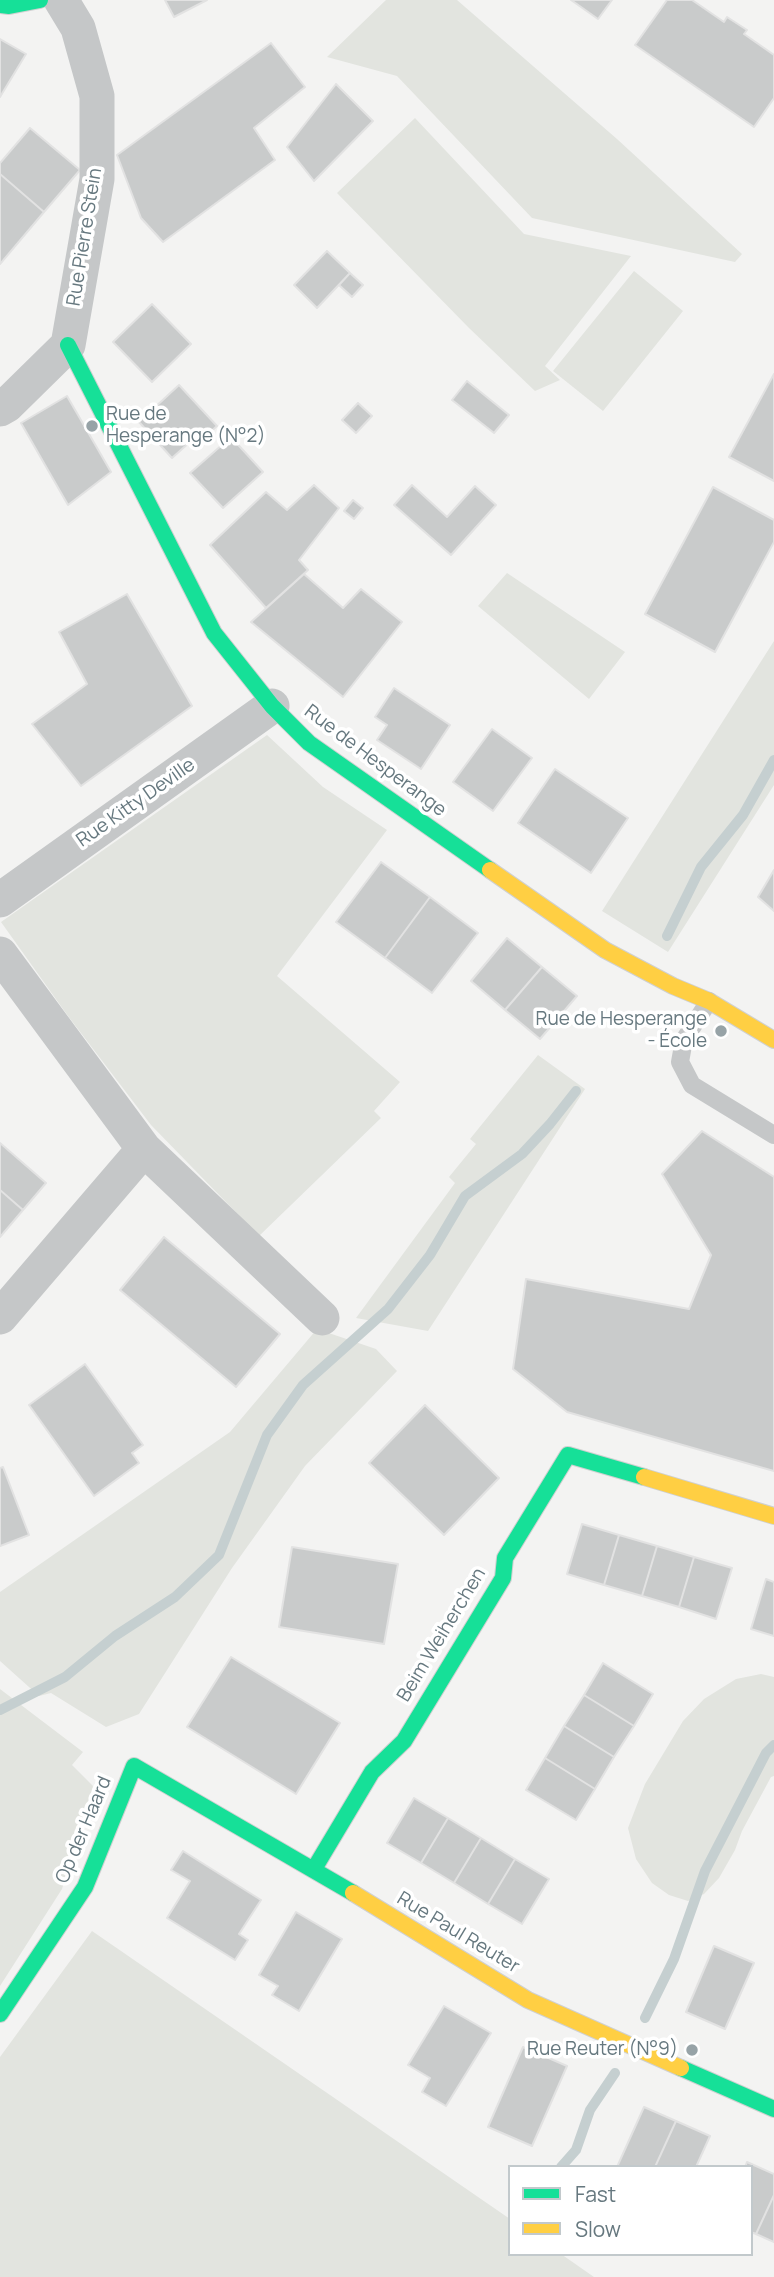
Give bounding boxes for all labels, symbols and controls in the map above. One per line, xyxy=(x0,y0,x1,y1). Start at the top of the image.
street label: Rue Pierre Stein xyxy=(63,166,107,308)
place label: Rue de Hesperange (N°2) xyxy=(106,404,265,448)
marker: Rue de Hesperange (N°2) xyxy=(84,418,100,434)
street label: Rue de Hesperange xyxy=(300,700,450,822)
street label: Rue Kitty Deville xyxy=(72,754,200,852)
place label: Rue de Hesperange - École xyxy=(536,1009,707,1053)
marker: Rue de Hesperange - École xyxy=(713,1023,729,1039)
street label: Beim Weiherchen xyxy=(393,1564,491,1706)
street label: Op der Haard xyxy=(51,1773,117,1887)
street label: Rue Paul Reuter xyxy=(393,1887,523,1979)
place label: Rue Reuter (N°9) xyxy=(527,2039,678,2061)
marker: Rue Reuter (N°9) xyxy=(684,2042,700,2058)
legend xyxy=(508,2165,753,2256)
text: Fast xyxy=(575,2180,616,2208)
text: Slow xyxy=(575,2215,621,2243)

